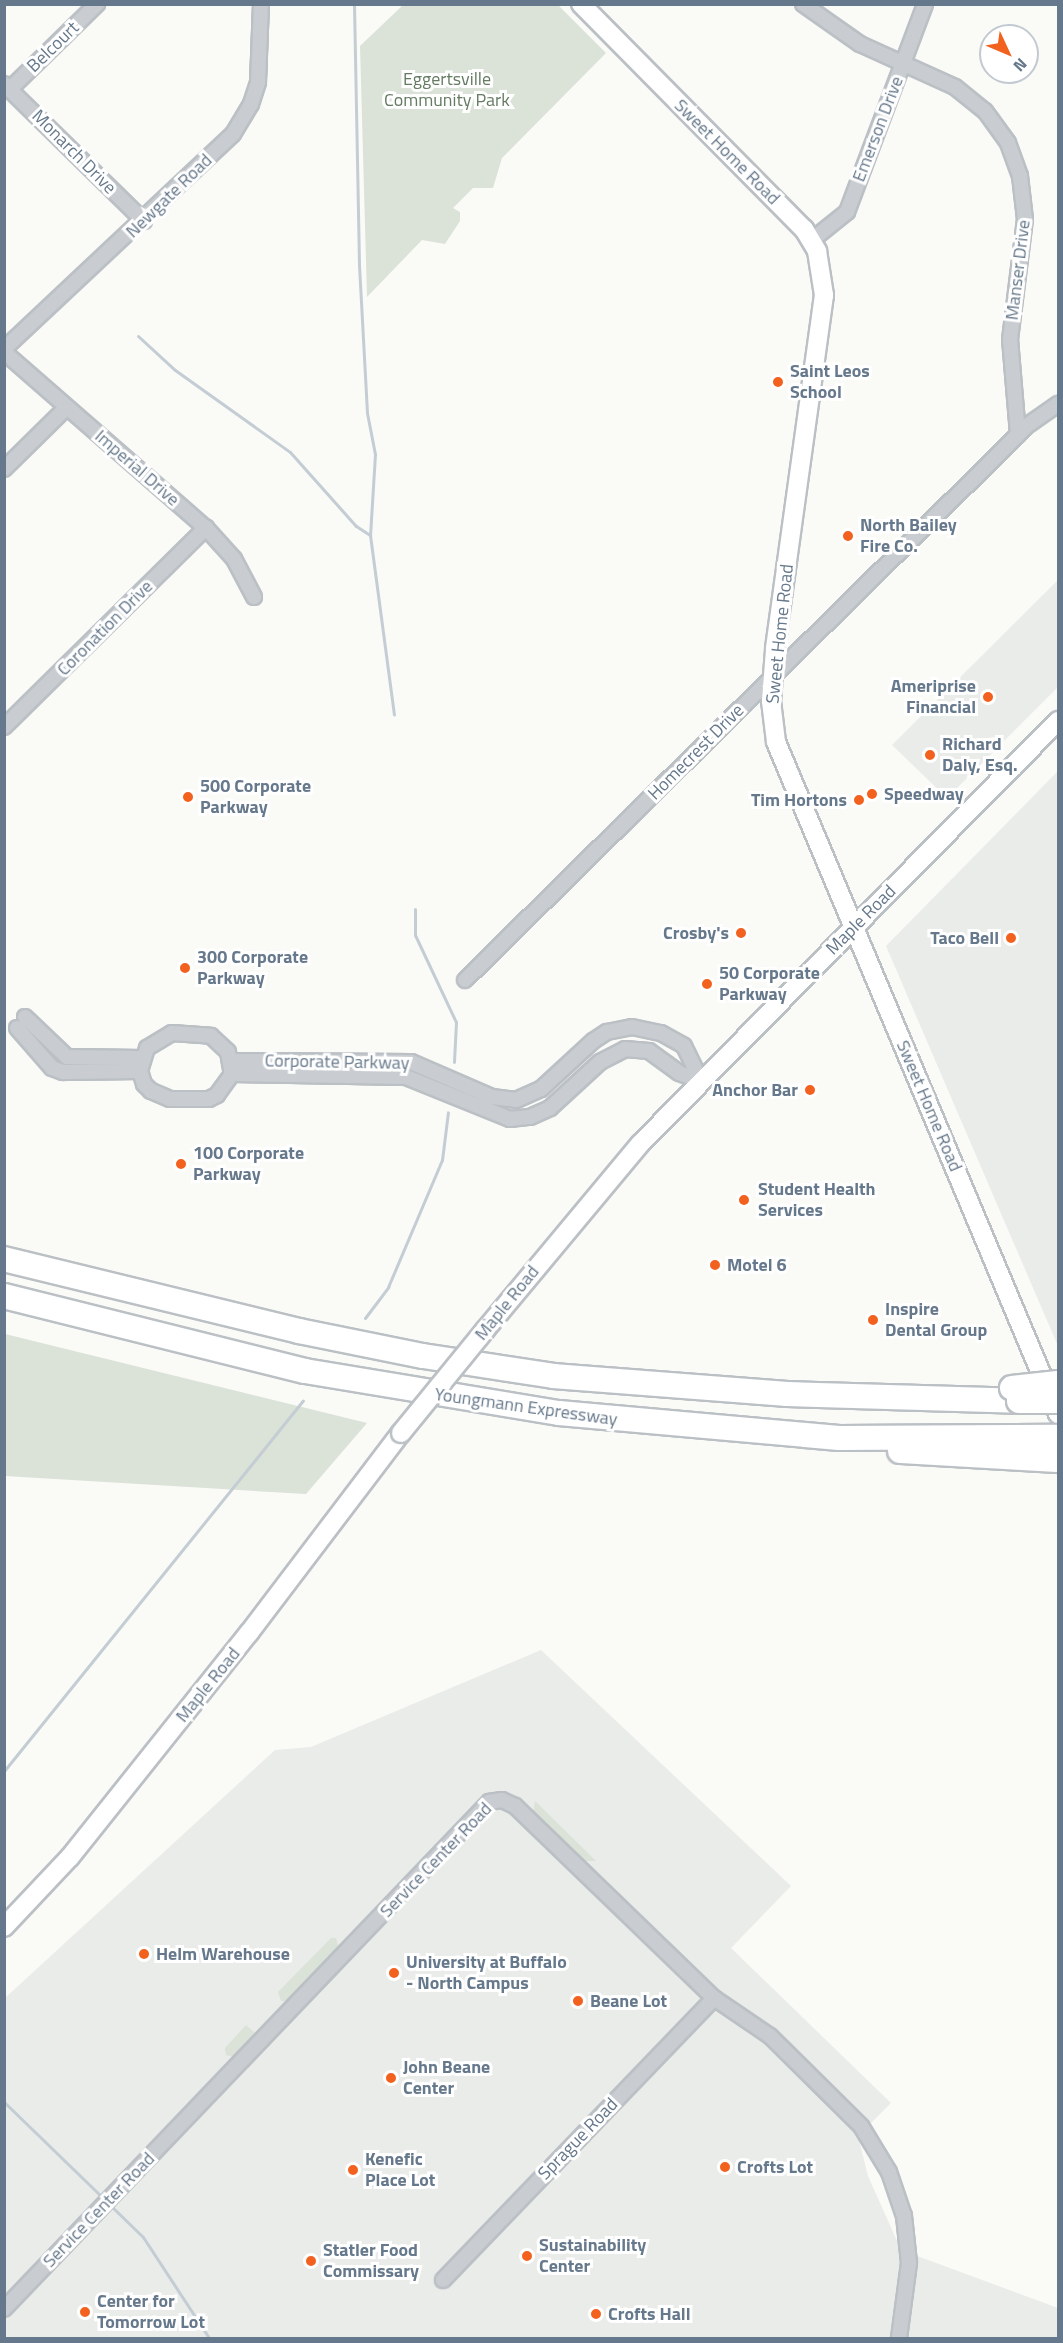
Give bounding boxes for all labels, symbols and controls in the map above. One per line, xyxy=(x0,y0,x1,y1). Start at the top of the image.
street label: Belcourt xyxy=(23,17,83,77)
north arrow xyxy=(979,24,1039,84)
text: N xyxy=(1008,53,1033,77)
park label: Eggertsville Community Park xyxy=(384,69,510,112)
street label: Emerson Drive xyxy=(848,73,908,185)
street label: Sweet Home Road xyxy=(670,95,784,209)
street label: Monarch Drive xyxy=(27,105,121,199)
street label: Newgate Road xyxy=(121,150,217,242)
street label: Manser Drive xyxy=(1001,219,1035,321)
place label: Saint Leos School xyxy=(790,361,870,404)
marker: Saint Leos School xyxy=(771,375,785,389)
street label: Imperial Drive xyxy=(90,425,184,511)
place label: North Bailey Fire Co. xyxy=(860,515,957,558)
marker: North Bailey Fire Co. xyxy=(841,529,855,543)
street label: Sweet Home Road xyxy=(762,563,798,705)
street label: Coronation Drive xyxy=(53,576,157,680)
place label: Ameriprise Financial xyxy=(891,676,976,718)
marker: Ameriprise Financial xyxy=(981,690,995,704)
street label: Homecrest Drive xyxy=(644,700,748,804)
place label: Richard Daly, Esq. xyxy=(942,734,1018,777)
marker: Richard Daly, Esq. xyxy=(923,748,937,762)
place label: 500 Corporate Parkway xyxy=(200,776,311,818)
place label: Speedway xyxy=(884,783,964,805)
marker: Speedway xyxy=(865,787,879,801)
place label: Tim Hortons xyxy=(751,789,847,811)
marker: 500 Corporate Parkway xyxy=(181,790,195,804)
marker: Tim Hortons xyxy=(852,793,866,807)
street label: Maple Road xyxy=(822,881,900,959)
place label: Crosby's xyxy=(663,922,729,944)
marker: Crosby's xyxy=(734,926,748,940)
place label: Taco Bell xyxy=(930,927,999,949)
marker: Taco Bell xyxy=(1004,931,1018,945)
place label: 300 Corporate Parkway xyxy=(197,947,308,990)
marker: 300 Corporate Parkway xyxy=(178,961,192,975)
place label: 50 Corporate Parkway xyxy=(719,963,820,1006)
marker: 50 Corporate Parkway xyxy=(700,977,714,991)
street label: Sweet Home Road xyxy=(892,1037,966,1175)
street label: Corporate Parkway xyxy=(264,1050,410,1074)
place label: Anchor Bar xyxy=(712,1079,798,1101)
marker: Anchor Bar xyxy=(803,1083,817,1097)
place label: 100 Corporate Parkway xyxy=(193,1143,304,1186)
marker: 100 Corporate Parkway xyxy=(174,1157,188,1171)
place label: Student Health Services xyxy=(758,1179,876,1222)
marker: Student Health Services xyxy=(735,1191,753,1209)
place label: Motel 6 xyxy=(727,1254,787,1276)
marker: Motel 6 xyxy=(708,1258,722,1272)
street label: Maple Road xyxy=(470,1261,544,1345)
place label: Inspire Dental Group xyxy=(885,1299,987,1342)
marker: Inspire Dental Group xyxy=(866,1313,880,1327)
street label: Youngmann Expressway xyxy=(433,1383,619,1431)
street label: Maple Road xyxy=(171,1643,245,1727)
street label: Service Center Road xyxy=(376,1798,496,1922)
place label: Helm Warehouse xyxy=(156,1943,290,1965)
marker: Helm Warehouse xyxy=(137,1947,151,1961)
place label: University at Buffalo - North Campus xyxy=(406,1952,567,1994)
marker: University at Buffalo - North Campus xyxy=(387,1966,401,1980)
place label: Beane Lot xyxy=(590,1990,667,2012)
marker: Beane Lot xyxy=(571,1994,585,2008)
place label: John Beane Center xyxy=(403,2057,490,2100)
marker: John Beane Center xyxy=(384,2071,398,2085)
street label: Sprague Road xyxy=(534,2094,622,2184)
street label: Service Center Road xyxy=(39,2148,159,2272)
place label: Kenefic Place Lot xyxy=(365,2149,435,2192)
place label: Crofts Lot xyxy=(737,2156,813,2178)
marker: Crofts Lot xyxy=(718,2160,732,2174)
marker: Kenefic Place Lot xyxy=(346,2163,360,2177)
place label: Sustainability Center xyxy=(539,2235,646,2278)
place label: Statler Food Commissary xyxy=(323,2240,419,2282)
marker: Sustainability Center xyxy=(520,2249,534,2263)
marker: Statler Food Commissary xyxy=(304,2254,318,2268)
place label: Center for Tomorrow Lot xyxy=(97,2291,205,2334)
place label: Crofts Hall xyxy=(608,2303,691,2325)
marker: Center for Tomorrow Lot xyxy=(78,2305,92,2319)
marker: Crofts Hall xyxy=(589,2307,603,2321)

